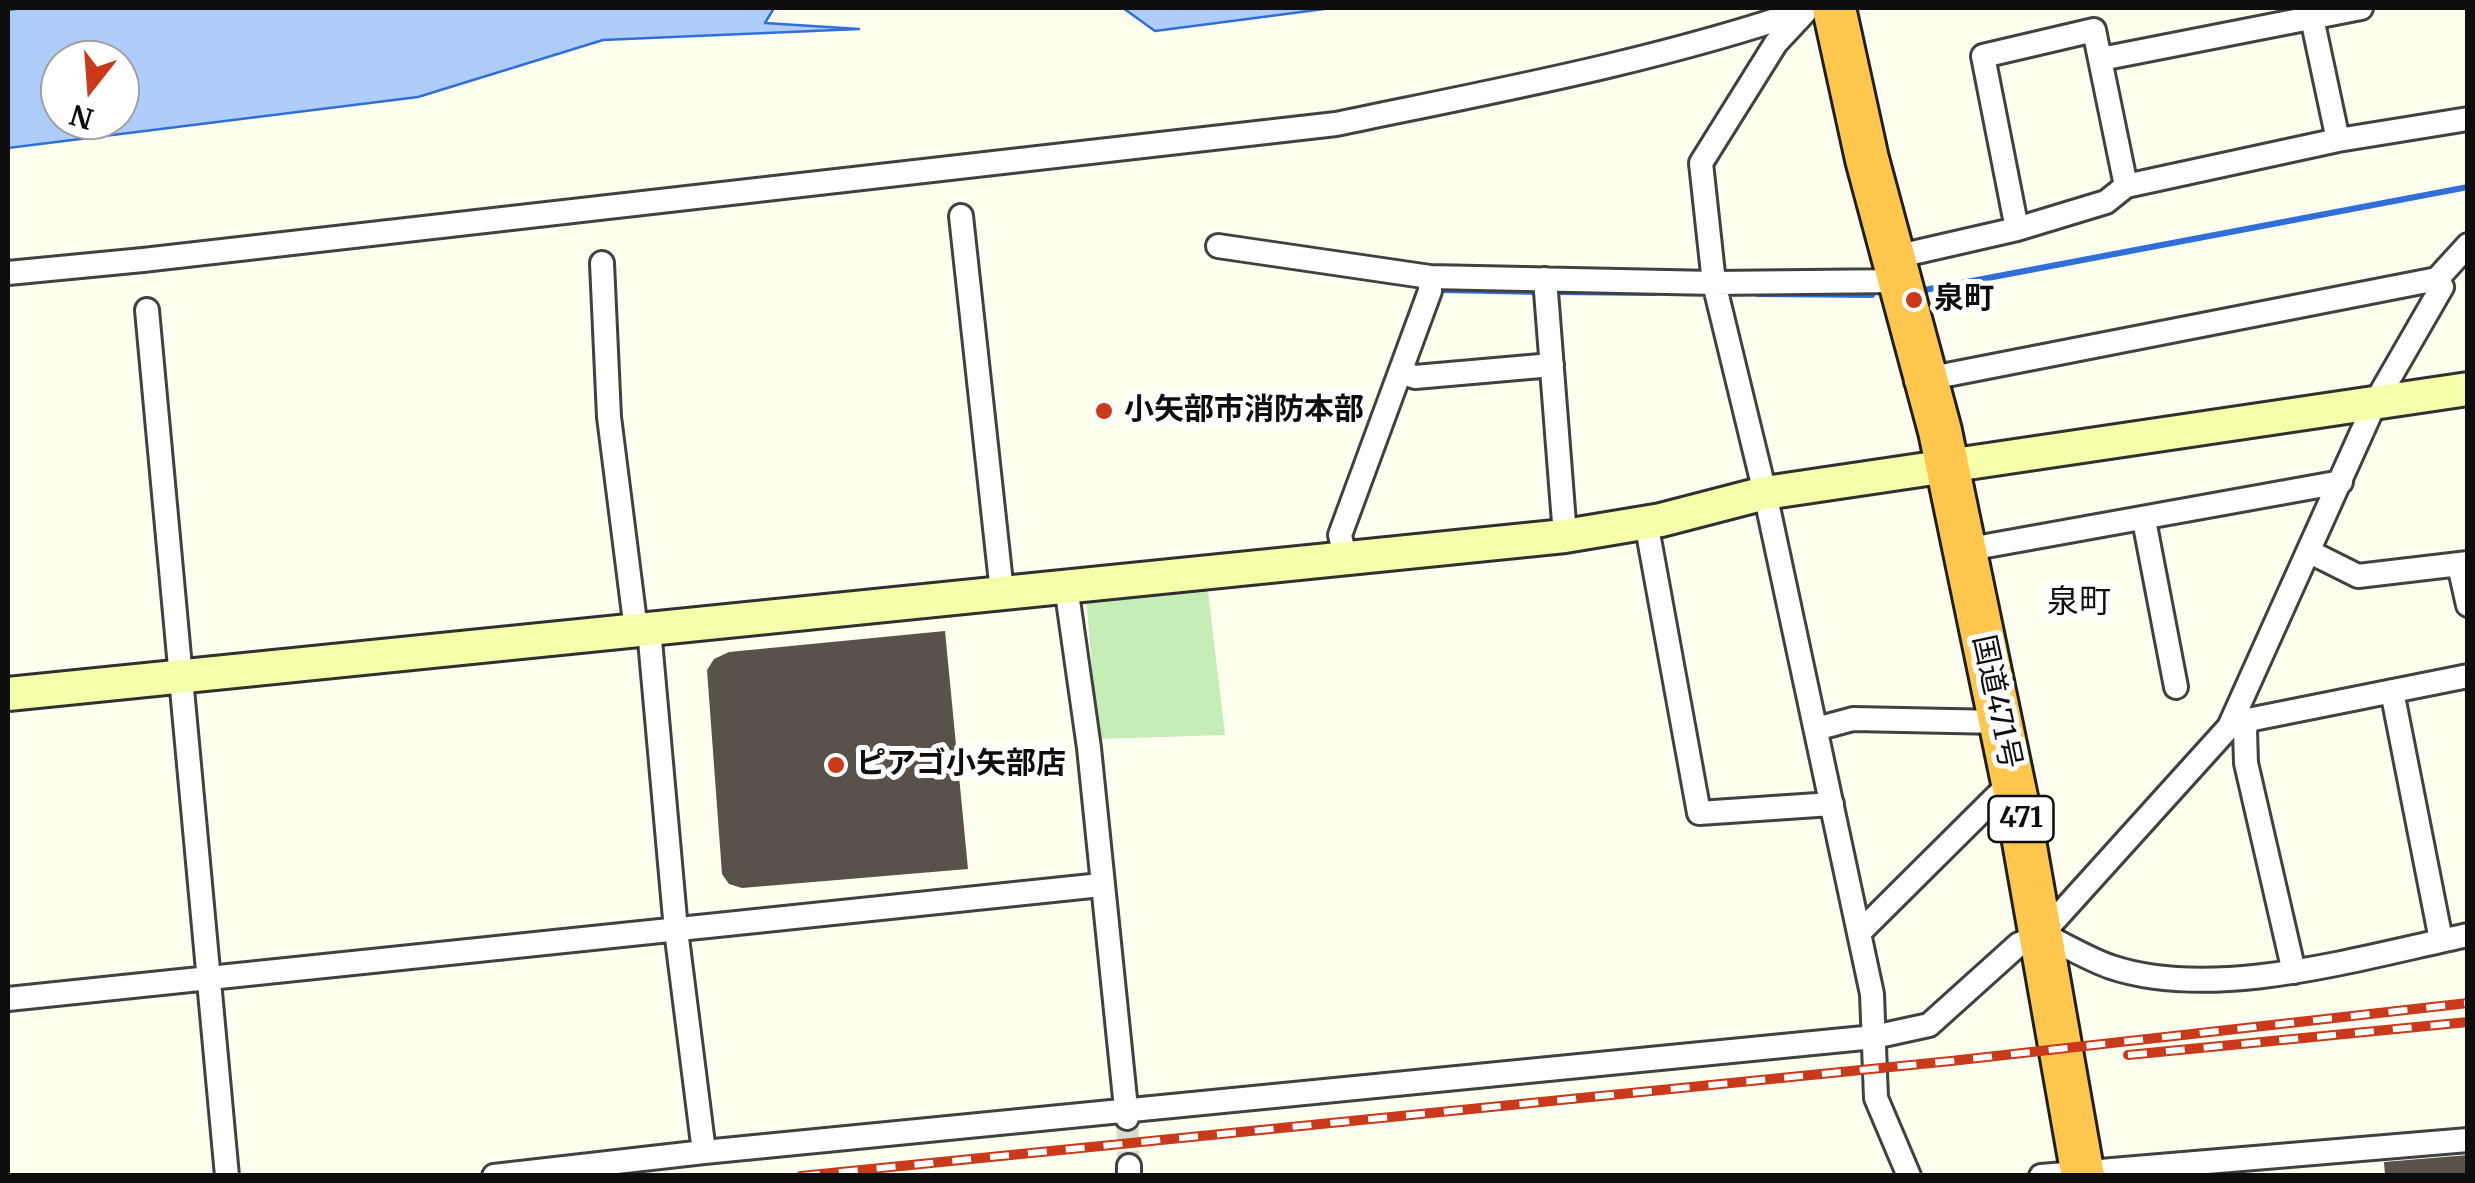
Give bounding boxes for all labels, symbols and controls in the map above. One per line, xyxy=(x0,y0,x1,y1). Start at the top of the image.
north arrow xyxy=(40,40,140,140)
text: N xyxy=(66,96,98,137)
place label: 泉町 xyxy=(1934,282,1994,318)
marker: 泉町 xyxy=(1903,289,1925,311)
place label: 小矢部市消防本部 xyxy=(1124,393,1364,429)
marker: 小矢部市消防本部 xyxy=(1093,400,1115,422)
district label: 泉町 xyxy=(2047,584,2111,622)
street label: 国道471号 xyxy=(1964,632,2028,772)
place label: ピアゴ小矢部店 xyxy=(856,747,1066,783)
marker: ピアゴ小矢部店 xyxy=(825,754,847,776)
road number: 471 xyxy=(1988,796,2054,842)

